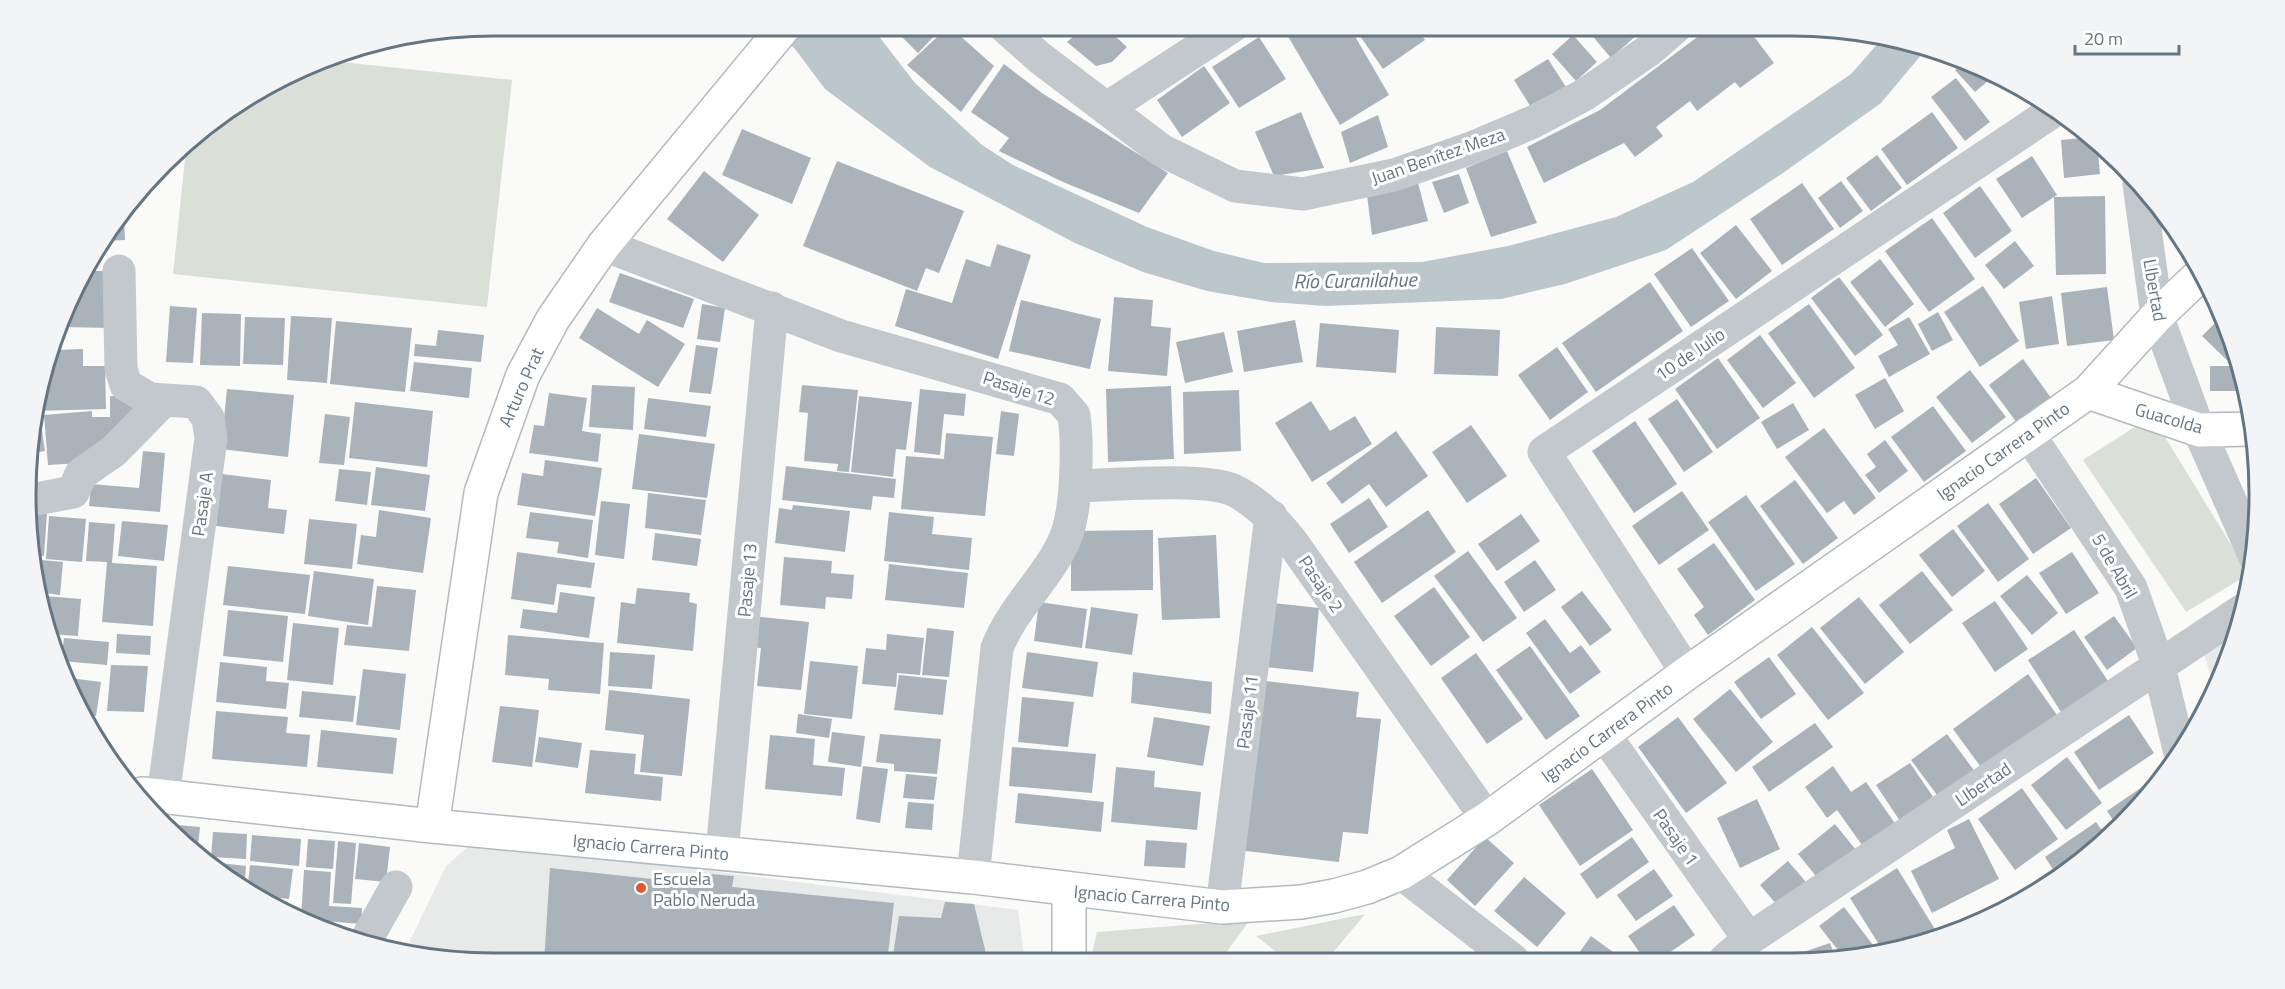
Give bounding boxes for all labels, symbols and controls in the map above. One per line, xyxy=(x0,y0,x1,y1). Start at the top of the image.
scale bar xyxy=(2075,18,2178,56)
text: 20 m xyxy=(2084,25,2123,52)
street label: Juan Benítez Meza xyxy=(1367,120,1509,192)
street label: LIbertad xyxy=(2136,257,2174,323)
water label: Río Curanilahue xyxy=(1293,263,1419,297)
street label: 10 de Julio xyxy=(1650,321,1730,387)
street label: Arturo Prat xyxy=(491,342,551,431)
street label: Pasaje 12 xyxy=(980,364,1058,412)
street label: Ignacio Carrera Pinto xyxy=(1931,395,2075,507)
street label: Guacolda xyxy=(2132,395,2206,441)
street label: Pasaje A xyxy=(184,470,220,538)
street label: 5 de Abril xyxy=(2086,528,2144,604)
street label: Pasaje 13 xyxy=(730,542,764,618)
street label: Pasaje 2 xyxy=(1292,550,1350,618)
street label: Pasaje 11 xyxy=(1229,674,1265,750)
street label: Ignacio Carrera Pinto xyxy=(1536,675,1678,789)
street label: LIbertad xyxy=(1949,755,2017,813)
street label: Pasaje 1 xyxy=(1647,803,1705,871)
street label: Ignacio Carrera Pinto xyxy=(572,827,730,867)
place label: Escuela Pablo Neruda xyxy=(653,865,755,913)
street label: Ignacio Carrera Pinto xyxy=(1073,878,1231,918)
marker: Escuela Pablo Neruda xyxy=(634,881,648,895)

